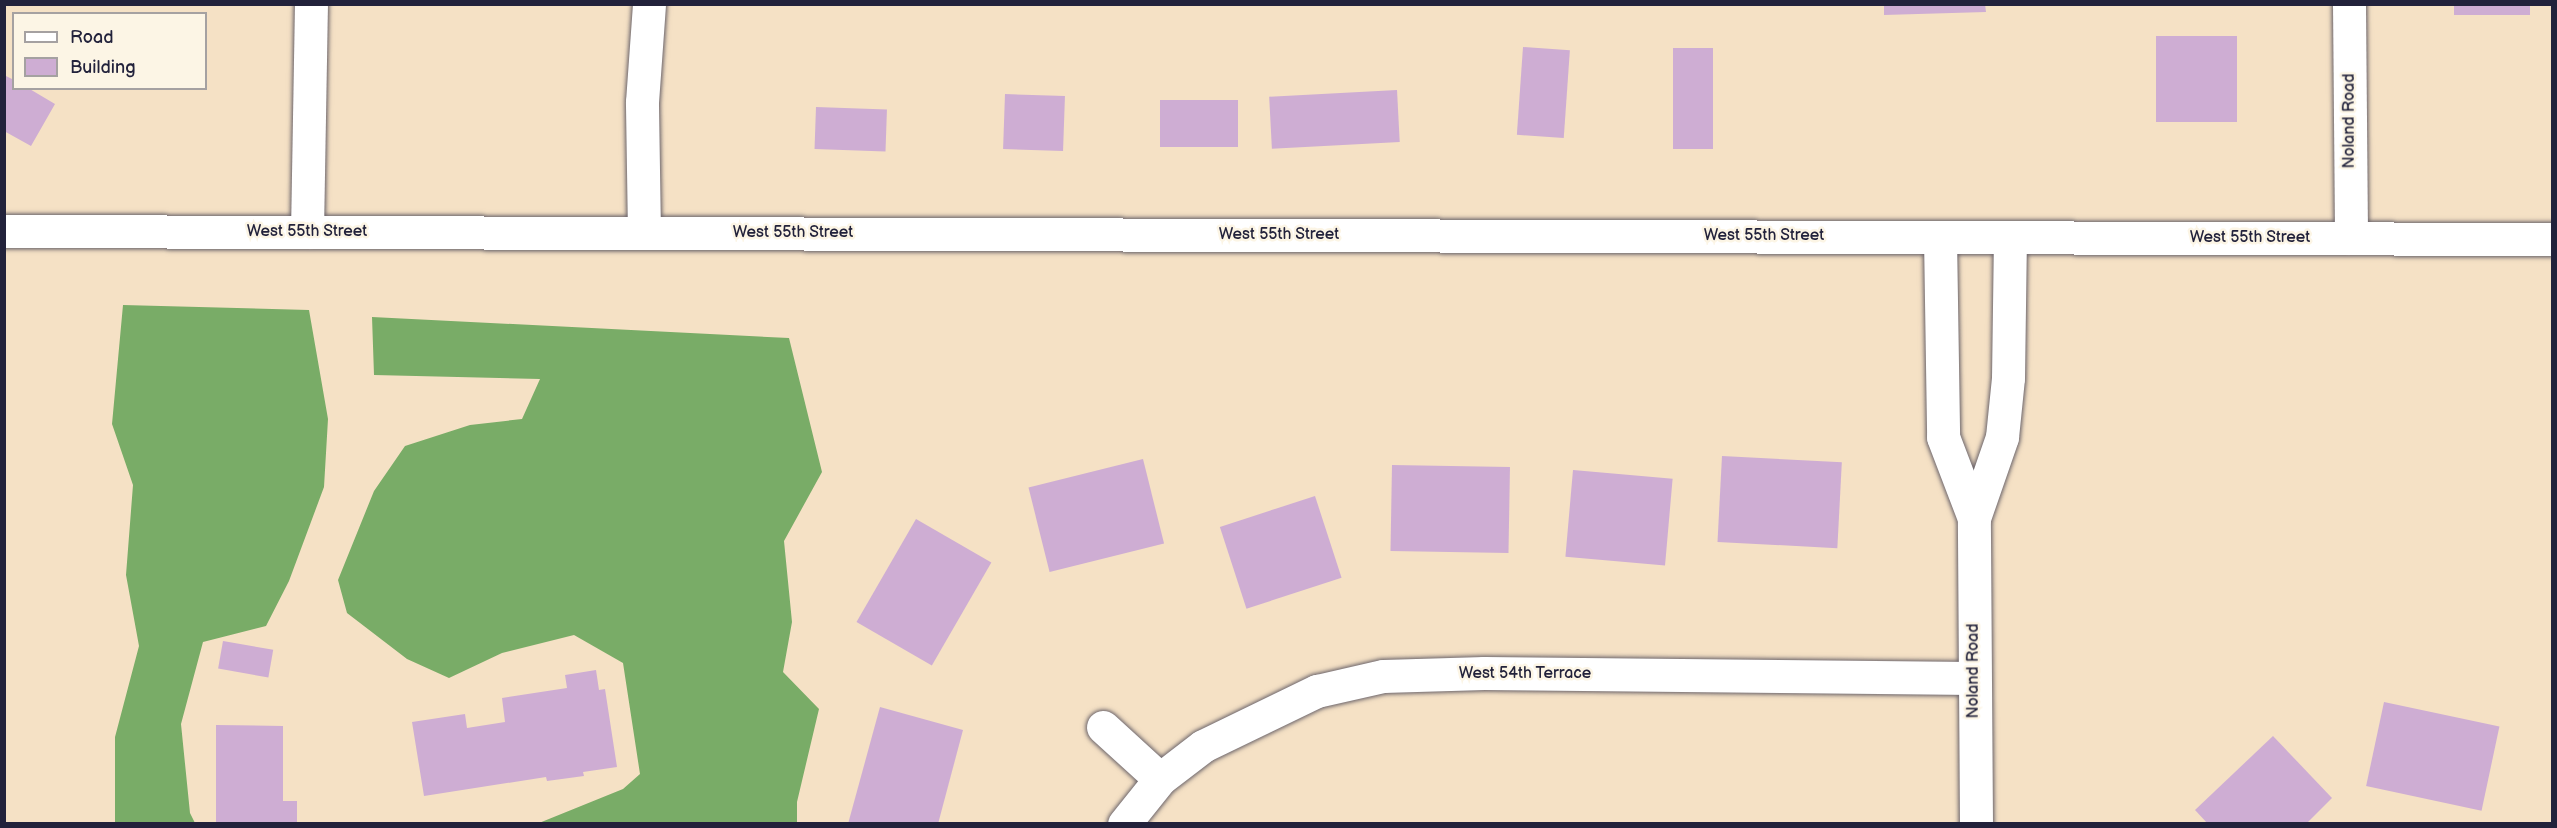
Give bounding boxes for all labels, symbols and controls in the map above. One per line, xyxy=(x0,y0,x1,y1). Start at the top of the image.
legend xyxy=(12,12,207,90)
text: Road xyxy=(70,27,114,48)
text: Building xyxy=(70,57,136,78)
street label: Noland Road xyxy=(2340,74,2360,168)
street label: West 55th Street xyxy=(247,222,367,242)
street label: West 55th Street xyxy=(733,223,853,243)
street label: West 55th Street xyxy=(1219,225,1339,245)
street label: West 55th Street xyxy=(1704,226,1824,246)
street label: West 55th Street xyxy=(2190,228,2310,248)
street label: Noland Road xyxy=(1964,624,1984,718)
street label: West 54th Terrace xyxy=(1458,664,1592,684)

